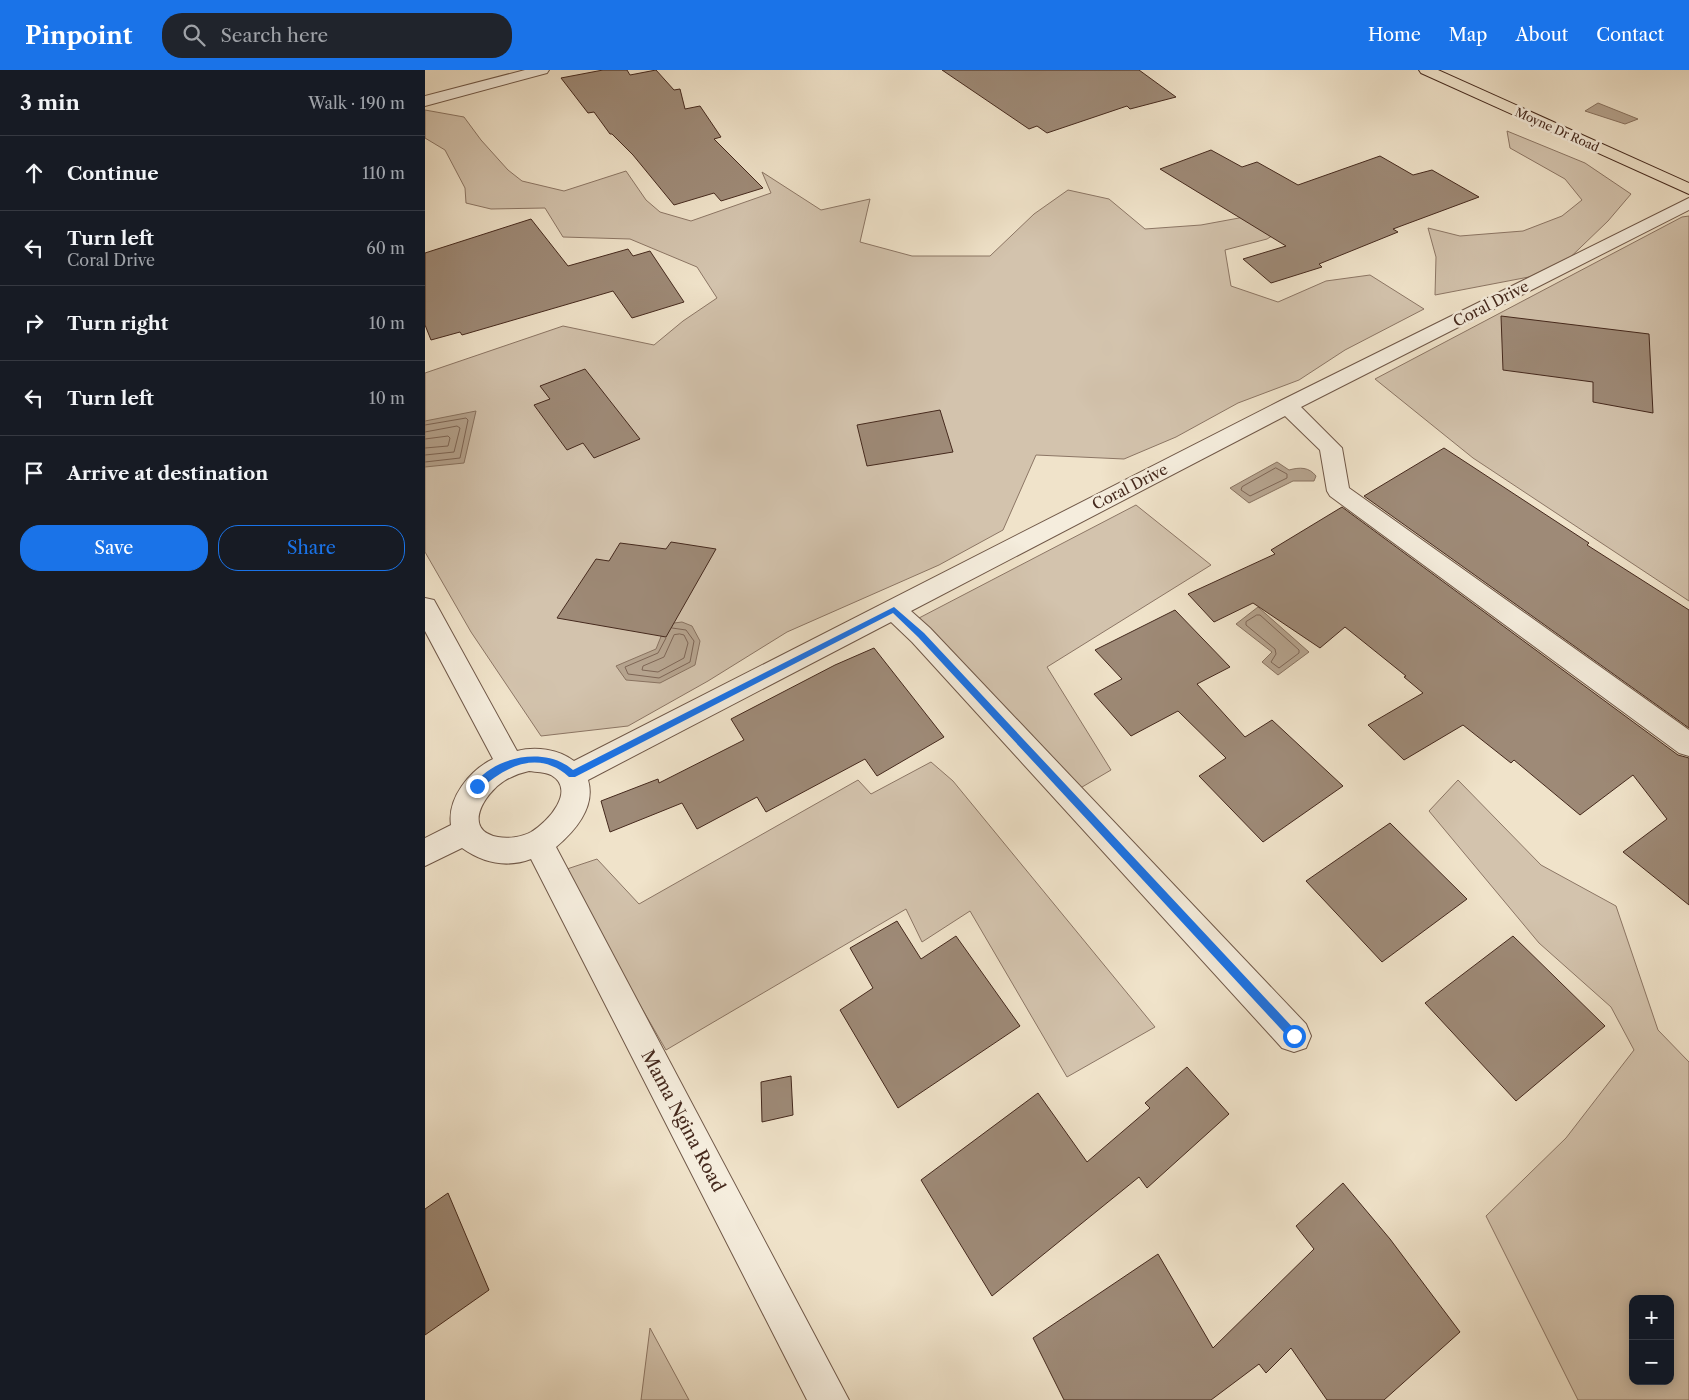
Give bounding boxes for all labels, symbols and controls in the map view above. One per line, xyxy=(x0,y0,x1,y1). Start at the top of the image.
search box xyxy=(162,13,512,58)
text: Pinpoint xyxy=(25,21,132,50)
icon: search xyxy=(180,21,208,49)
text: Search here xyxy=(220,24,328,47)
text: Home xyxy=(1368,24,1421,46)
text: Map xyxy=(1449,24,1487,46)
text: About xyxy=(1515,24,1568,46)
text: Contact xyxy=(1596,24,1664,46)
text: 3 min xyxy=(20,90,80,115)
text: Walk · 190 m xyxy=(308,93,405,113)
street label: Moyne Dr Road xyxy=(1513,104,1602,155)
icon: ahead xyxy=(20,159,48,187)
text: Continue xyxy=(67,162,159,185)
text: 110 m xyxy=(362,163,405,183)
text: Turn left xyxy=(67,227,154,250)
icon: left xyxy=(20,234,48,262)
text: 60 m xyxy=(366,238,405,258)
text: Coral Drive xyxy=(67,250,155,270)
street label: Coral Drive xyxy=(1450,276,1532,331)
icon: right xyxy=(20,309,48,337)
text: Turn right xyxy=(67,312,168,335)
text: 10 m xyxy=(369,313,405,333)
icon: left xyxy=(20,384,48,412)
text: Turn left xyxy=(67,387,154,410)
text: 10 m xyxy=(369,388,405,408)
icon: arrive xyxy=(20,459,48,487)
street label: Coral Drive xyxy=(1089,459,1171,514)
text: Arrive at destination xyxy=(67,462,268,485)
button: Save xyxy=(20,525,208,571)
button: Share xyxy=(218,525,405,571)
route end xyxy=(466,775,489,798)
route start xyxy=(1283,1025,1306,1048)
street label: Mama Ngina Road xyxy=(636,1046,730,1196)
map controls xyxy=(1629,1295,1674,1385)
button: + xyxy=(1629,1295,1674,1340)
button: − xyxy=(1629,1340,1674,1385)

